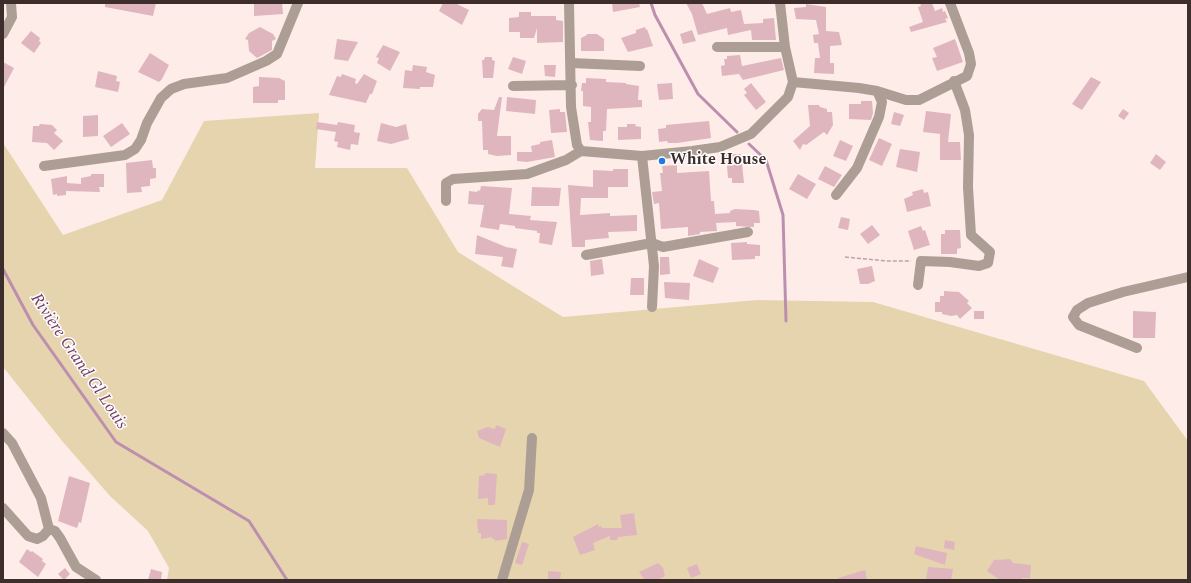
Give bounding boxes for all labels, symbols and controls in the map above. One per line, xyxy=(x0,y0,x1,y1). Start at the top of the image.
place label: White House xyxy=(670,151,766,171)
marker: White House xyxy=(657,156,667,166)
water label: Rivière Grand Gl Louis xyxy=(25,290,131,434)

